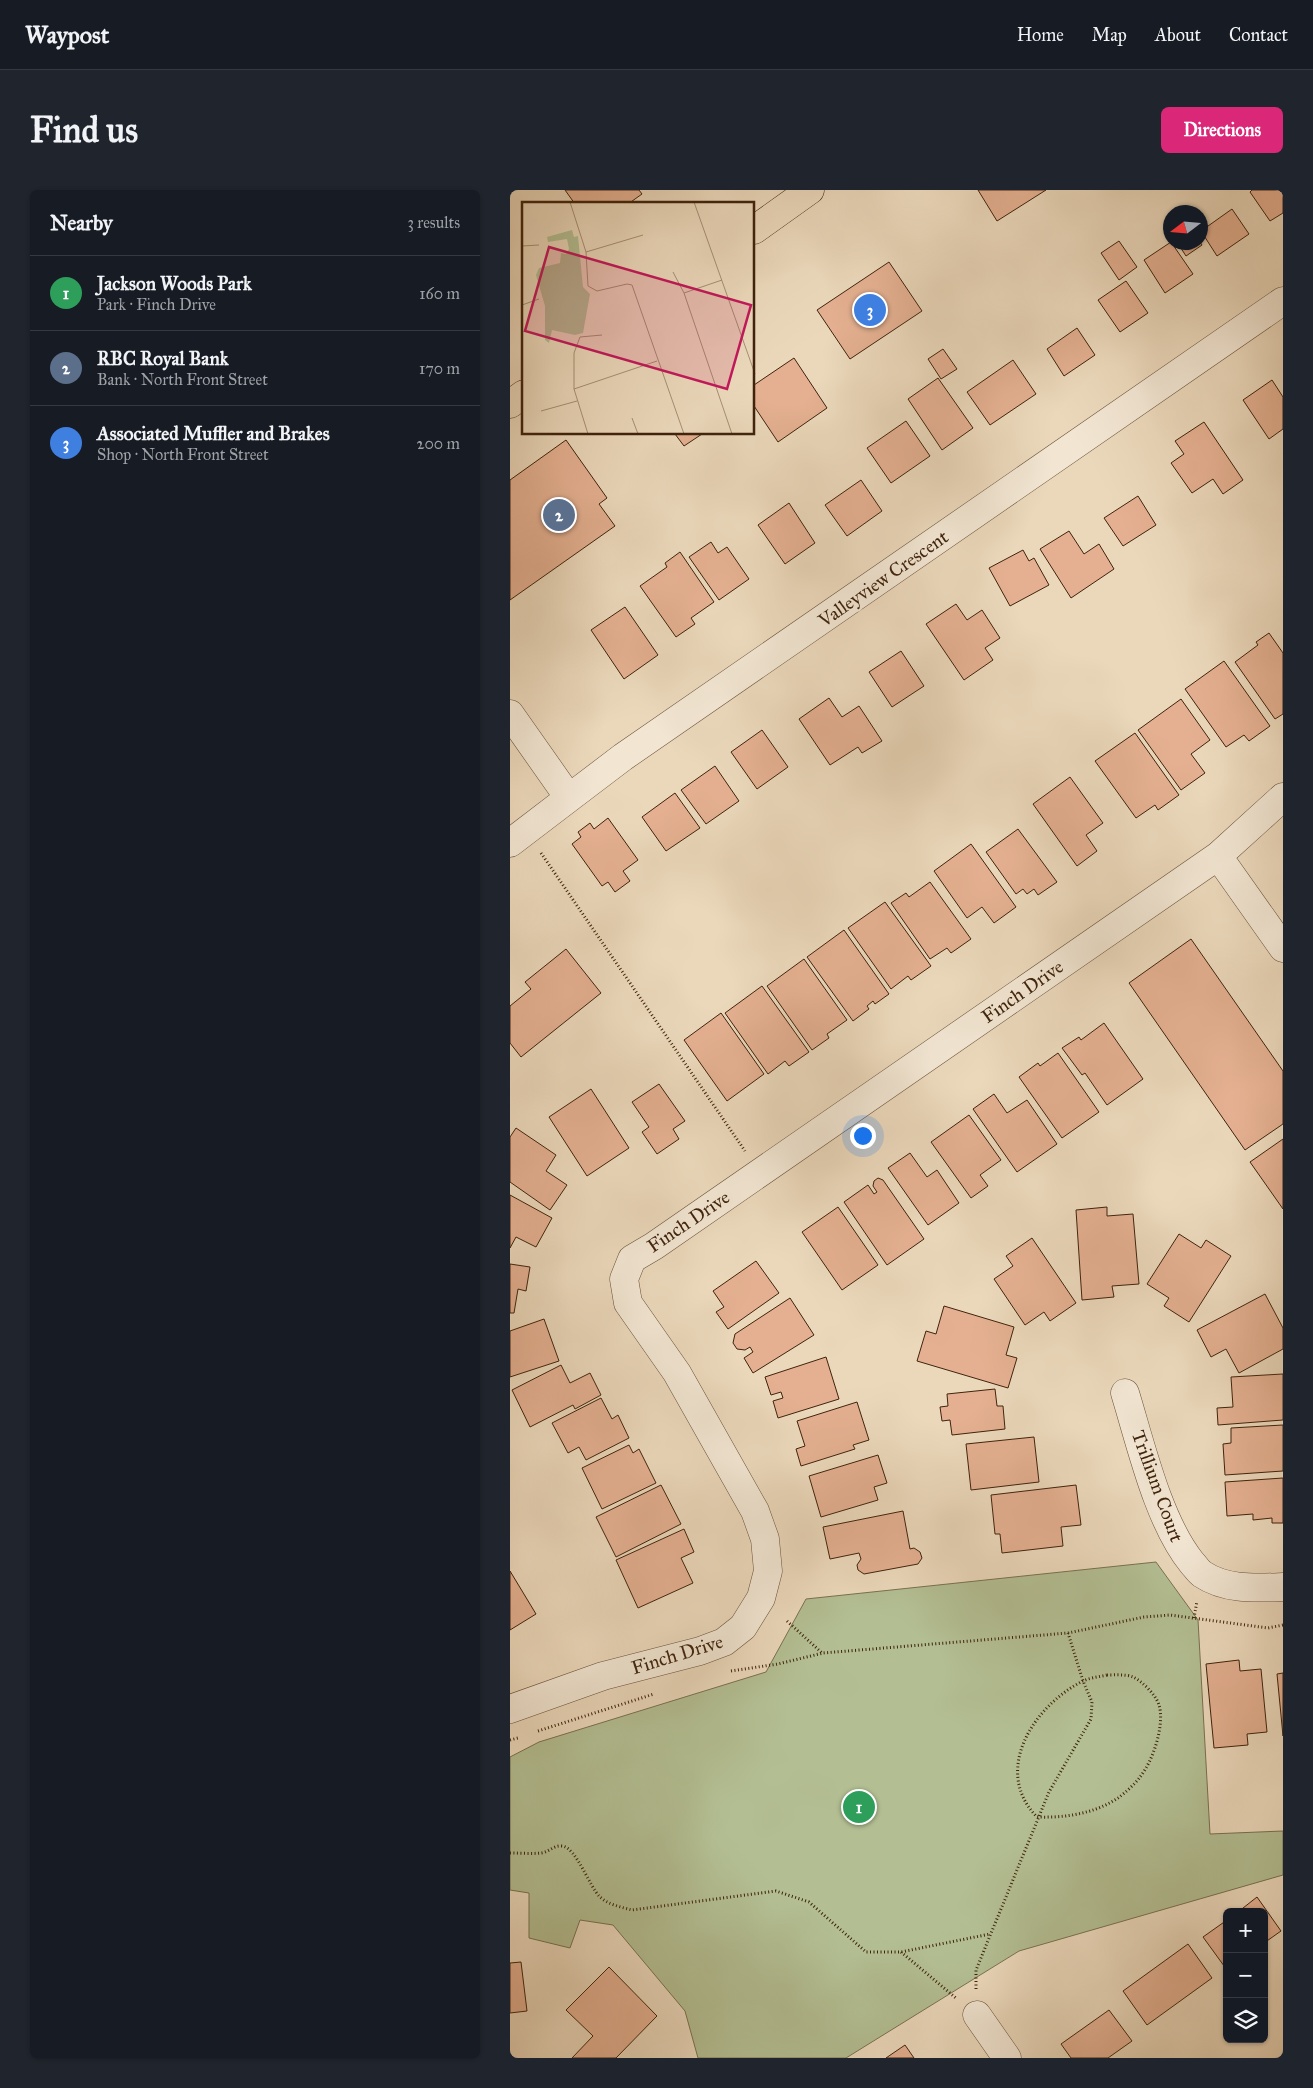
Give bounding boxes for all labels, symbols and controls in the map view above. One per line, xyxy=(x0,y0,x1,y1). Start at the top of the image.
text: Waypost xyxy=(25,20,109,50)
text: Home xyxy=(1017,24,1064,46)
text: Map xyxy=(1092,24,1127,46)
text: About xyxy=(1155,24,1201,46)
text: Contact xyxy=(1229,24,1288,46)
button: Directions xyxy=(1161,107,1283,153)
text: Find us xyxy=(30,109,138,152)
inset map xyxy=(522,202,755,435)
north arrow xyxy=(1163,205,1208,250)
text: Nearby xyxy=(50,210,113,236)
text: 3 results xyxy=(407,213,460,232)
text: Jackson Woods Park xyxy=(97,272,252,295)
text: 1 xyxy=(63,284,69,303)
text: 160 m xyxy=(419,284,460,303)
pin: 3 xyxy=(854,291,886,329)
text: Park · Finch Drive xyxy=(97,295,216,314)
text: RBC Royal Bank xyxy=(97,347,229,370)
text: 2 xyxy=(62,359,70,378)
text: 170 m xyxy=(419,359,460,378)
text: Bank · North Front Street xyxy=(97,370,268,389)
text: Associated Muffler and Brakes xyxy=(97,422,330,445)
text: 3 xyxy=(63,434,69,453)
text: 200 m xyxy=(417,434,460,453)
text: Shop · North Front Street xyxy=(97,445,269,464)
pin: 2 xyxy=(543,496,575,534)
street label: Valleyview Crescent xyxy=(813,525,953,632)
street label: Finch Drive xyxy=(977,955,1068,1028)
your location xyxy=(850,1123,876,1149)
street label: Finch Drive xyxy=(643,1185,734,1257)
street label: Trillium Court xyxy=(1127,1427,1188,1545)
street label: Finch Drive xyxy=(629,1630,726,1679)
pin: 1 xyxy=(843,1788,875,1826)
map controls xyxy=(1223,1908,1268,2043)
button: + xyxy=(1223,1908,1268,1953)
button: − xyxy=(1223,1953,1268,1998)
button: layers xyxy=(1223,1998,1268,2043)

